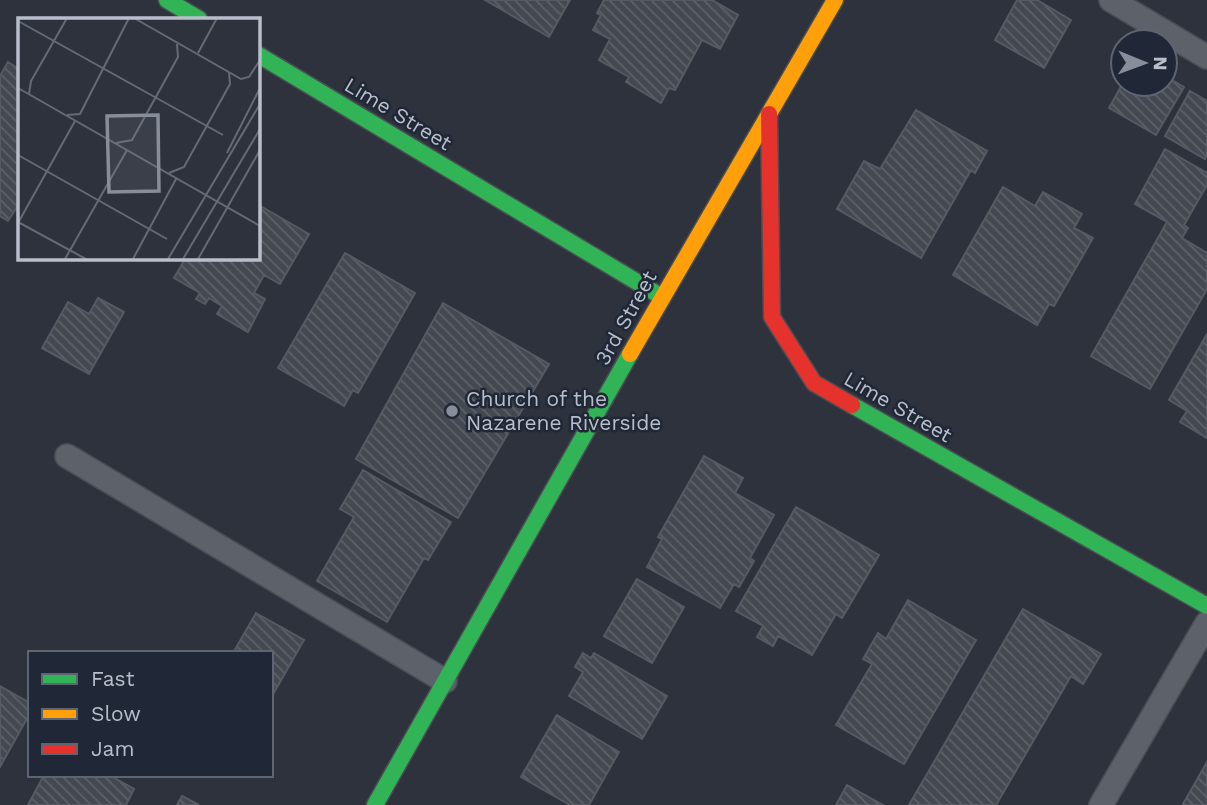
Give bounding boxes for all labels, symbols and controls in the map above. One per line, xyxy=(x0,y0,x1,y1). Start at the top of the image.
inset map xyxy=(18,18,259,259)
north arrow xyxy=(1109,28,1179,98)
text: N xyxy=(1149,56,1172,71)
street label: Lime Street xyxy=(340,72,457,155)
street label: 3rd Street xyxy=(589,266,662,369)
street label: Lime Street xyxy=(840,366,957,448)
place label: Church of the Nazarene Riverside xyxy=(466,386,661,435)
marker: Church of the Nazarene Riverside xyxy=(444,403,460,419)
legend xyxy=(28,651,273,777)
text: Fast xyxy=(91,666,135,691)
text: Slow xyxy=(91,701,141,726)
text: Jam xyxy=(91,736,134,761)

